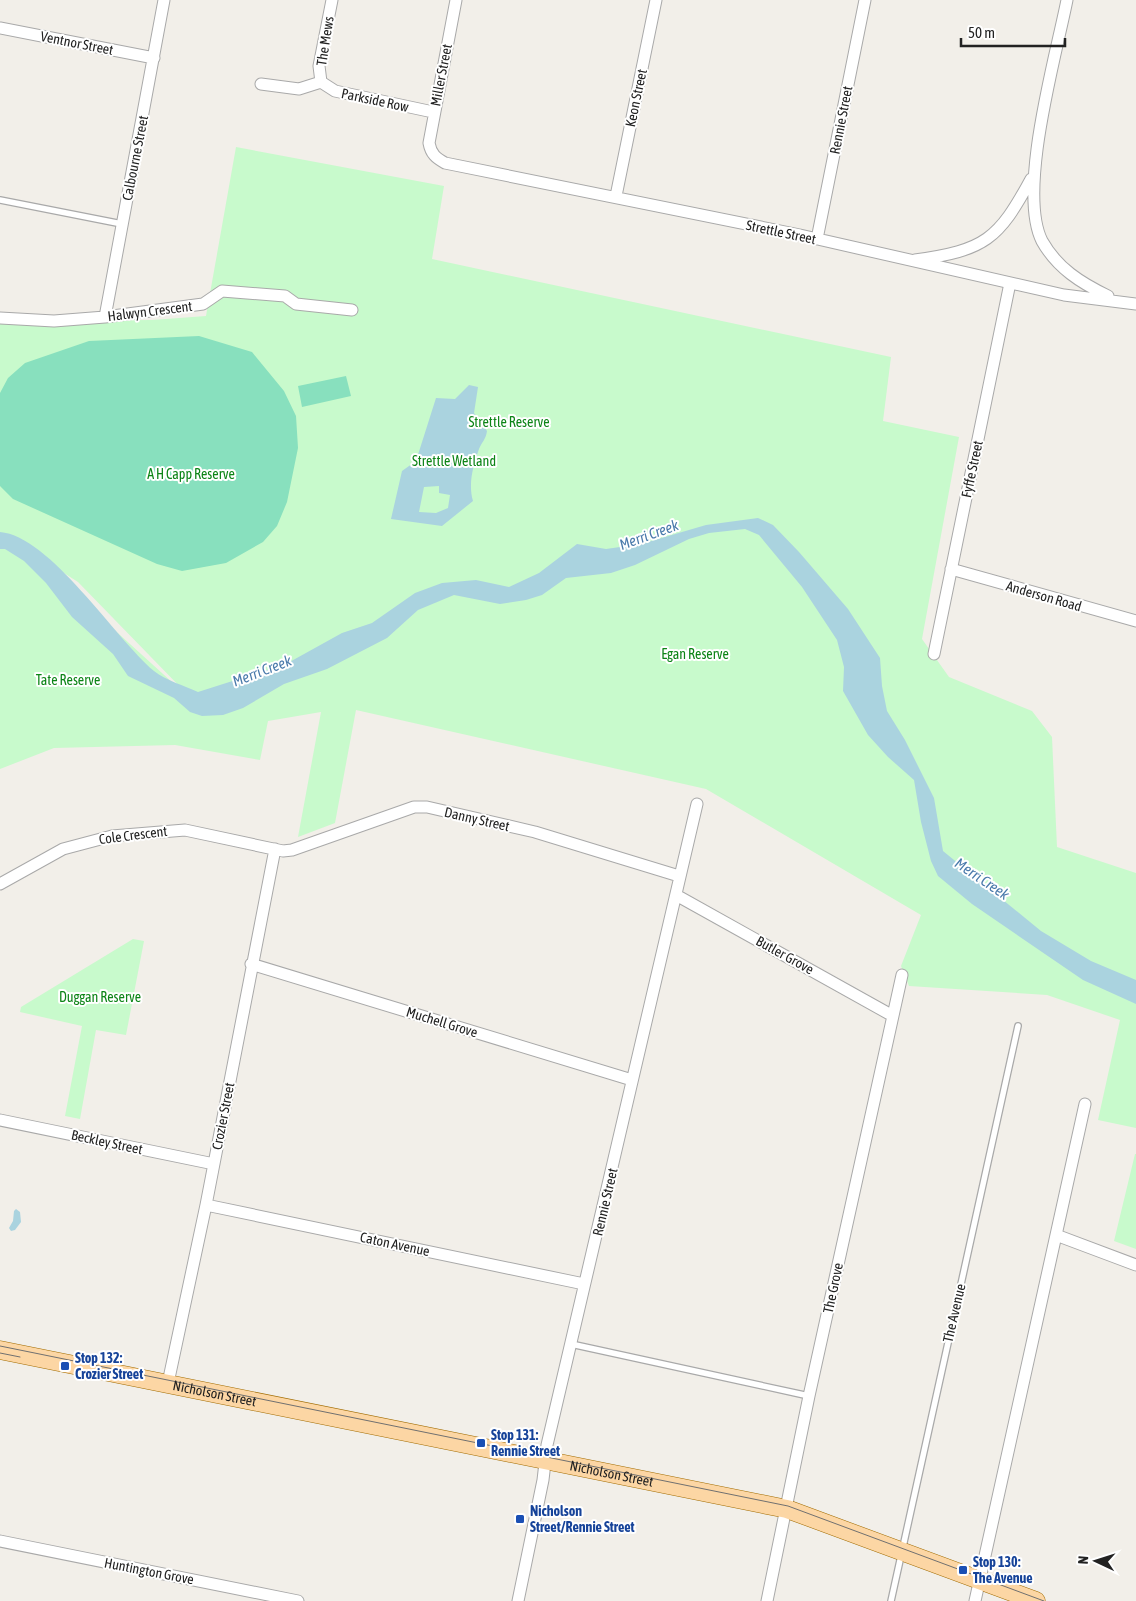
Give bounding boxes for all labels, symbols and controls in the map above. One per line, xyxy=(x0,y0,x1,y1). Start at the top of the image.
street label: The Mews xyxy=(313,15,337,67)
scale bar xyxy=(961,15,1065,47)
text: 50 m xyxy=(968,24,995,41)
street label: Ventnor Street xyxy=(39,28,115,58)
street label: Miller Street xyxy=(427,43,455,107)
street label: Keon Street xyxy=(622,68,650,128)
street label: Parkside Row xyxy=(340,85,411,115)
street label: Rennie Street xyxy=(827,85,855,155)
street label: Calbourne Street xyxy=(119,114,151,202)
street label: Strettle Street xyxy=(745,217,817,247)
street label: Halwyn Crescent xyxy=(107,298,193,324)
park label: Strettle Reserve xyxy=(468,414,550,430)
street label: Fyffe Street xyxy=(958,439,986,499)
park label: Strettle Wetland xyxy=(412,453,496,469)
park label: A H Capp Reserve xyxy=(147,466,235,482)
water label: Merri Creek xyxy=(617,516,681,553)
street label: Anderson Road xyxy=(1004,578,1084,614)
park label: Egan Reserve xyxy=(661,646,729,662)
water label: Merri Creek xyxy=(230,651,294,690)
park label: Tate Reserve xyxy=(36,672,100,688)
street label: Danny Street xyxy=(443,804,511,834)
street label: Cole Crescent xyxy=(98,823,168,847)
water label: Merri Creek xyxy=(952,854,1013,903)
street label: Butler Grove xyxy=(753,933,817,977)
park label: Duggan Reserve xyxy=(59,989,141,1005)
street label: Muchell Grove xyxy=(404,1004,480,1040)
street label: Crozier Street xyxy=(209,1081,237,1151)
street label: Beckley Street xyxy=(70,1127,144,1157)
street label: Rennie Street xyxy=(589,1167,621,1237)
street label: Caton Avenue xyxy=(359,1229,431,1259)
street label: The Grove xyxy=(820,1261,846,1315)
street label: The Avenue xyxy=(939,1282,969,1344)
place label: Stop 132: Crozier Street xyxy=(75,1350,143,1382)
marker: Stop 132: Crozier Street xyxy=(59,1360,71,1372)
street label: Nicholson Street xyxy=(171,1377,258,1410)
place label: Stop 131: Rennie Street xyxy=(491,1427,560,1459)
marker: Stop 131: Rennie Street xyxy=(475,1437,487,1449)
street label: Nicholson Street xyxy=(568,1457,655,1490)
place label: Nicholson Street/Rennie Street xyxy=(530,1503,635,1535)
marker: Nicholson Street/Rennie Street xyxy=(514,1513,526,1525)
north arrow xyxy=(1071,1536,1121,1586)
street label: Huntington Grove xyxy=(103,1554,195,1588)
place label: Stop 130: The Avenue xyxy=(973,1554,1033,1586)
text: N xyxy=(1075,1555,1091,1565)
marker: Stop 130: The Avenue xyxy=(957,1564,969,1576)

